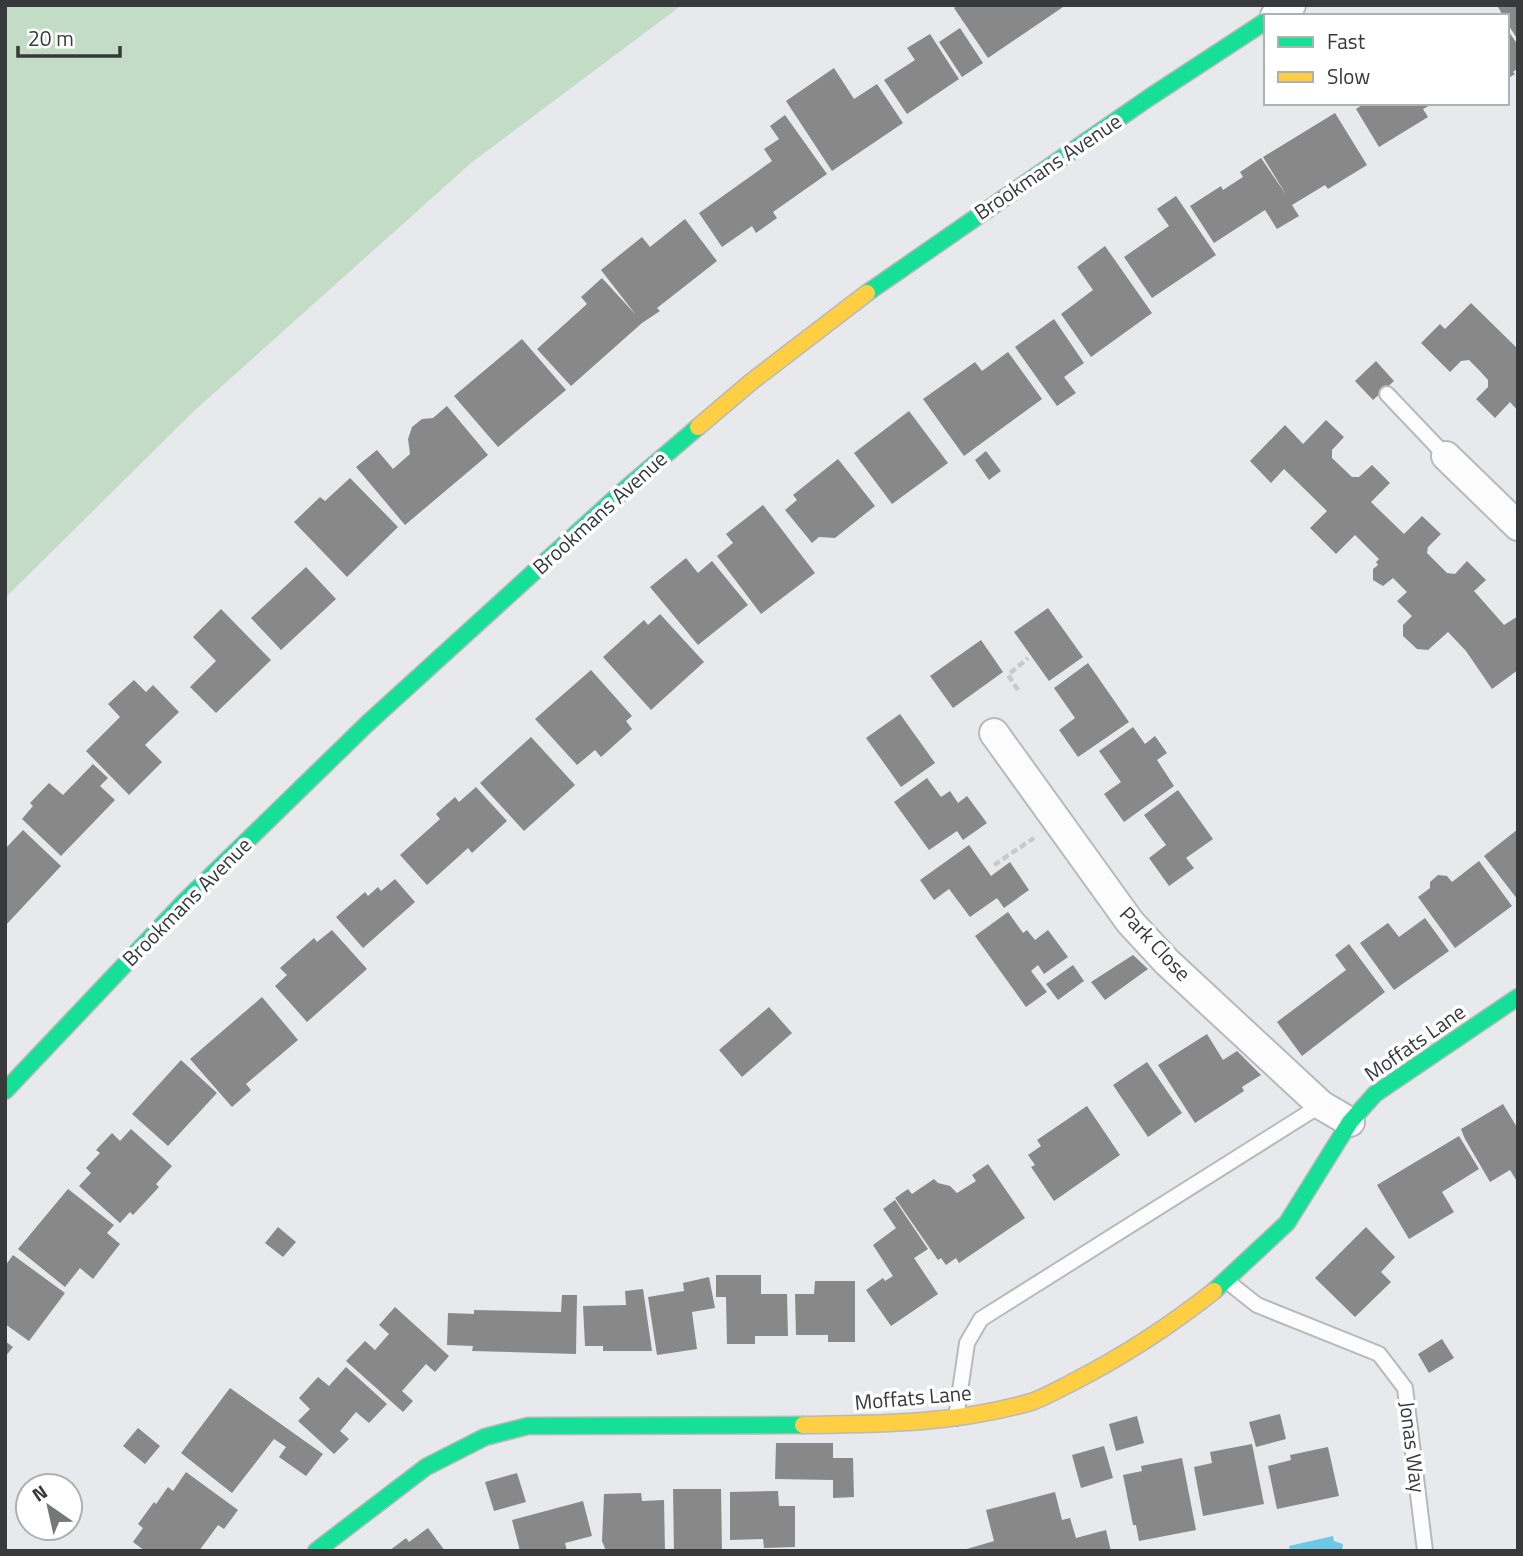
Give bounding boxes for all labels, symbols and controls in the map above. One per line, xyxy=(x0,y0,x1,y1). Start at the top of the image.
scale bar xyxy=(18,14,119,58)
legend xyxy=(1264,14,1509,105)
text: 20 m xyxy=(28,22,74,54)
text: Fast xyxy=(1327,25,1366,57)
text: Slow xyxy=(1327,60,1370,92)
street label: Brookmans Avenue xyxy=(967,105,1128,227)
street label: Brookmans Avenue xyxy=(525,443,674,582)
street label: Brookmans Avenue xyxy=(114,829,258,973)
street label: Park Close xyxy=(1112,899,1199,988)
street label: Moffats Lane xyxy=(1357,995,1472,1089)
street label: Moffats Lane xyxy=(853,1376,973,1418)
street label: Jonas Way xyxy=(1392,1399,1434,1495)
north arrow xyxy=(14,1472,84,1542)
text: N xyxy=(26,1477,53,1508)

